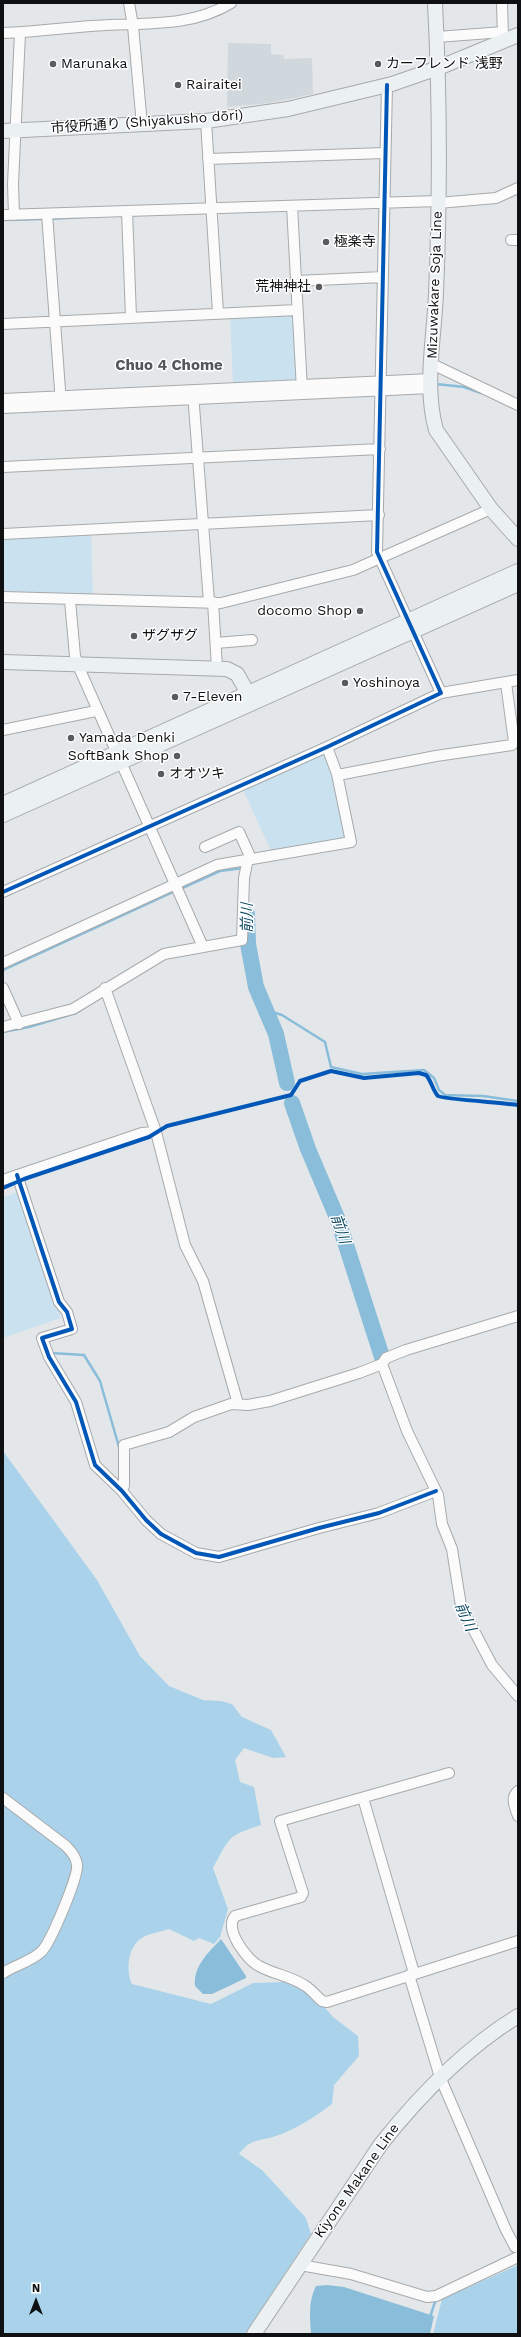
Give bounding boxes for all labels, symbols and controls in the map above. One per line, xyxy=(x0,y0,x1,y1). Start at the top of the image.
place label: Marunaka xyxy=(61,56,127,72)
place label: カーフレンド 浅野 xyxy=(386,56,503,72)
marker: Marunaka xyxy=(48,59,58,69)
marker: カーフレンド 浅野 xyxy=(373,59,383,69)
place label: Rairaitei xyxy=(186,77,242,93)
marker: Rairaitei xyxy=(173,80,183,90)
street label: 市役所通り (Shiyakusho dōri) xyxy=(50,107,244,137)
street label: Mizuwakare Soja Line xyxy=(424,211,446,359)
place label: 極楽寺 xyxy=(334,234,376,250)
marker: 極楽寺 xyxy=(321,237,331,247)
place label: 荒神神社 xyxy=(255,279,311,295)
marker: 荒神神社 xyxy=(314,282,324,292)
district label: Chuo 4 Chome xyxy=(115,357,223,375)
place label: docomo Shop xyxy=(257,603,352,619)
marker: docomo Shop xyxy=(355,606,365,616)
place label: ザグザグ xyxy=(142,628,198,644)
marker: ザグザグ xyxy=(129,631,139,641)
place label: Yoshinoya xyxy=(353,675,420,691)
marker: Yoshinoya xyxy=(340,678,350,688)
place label: 7-Eleven xyxy=(183,689,242,705)
marker: 7-Eleven xyxy=(170,692,180,702)
place label: Yamada Denki xyxy=(79,730,175,746)
marker: Yamada Denki xyxy=(66,733,76,743)
place label: SoftBank Shop xyxy=(68,748,169,764)
marker: SoftBank Shop xyxy=(172,751,182,761)
place label: オオツキ xyxy=(169,766,225,782)
marker: オオツキ xyxy=(156,769,166,779)
water label: 前川 xyxy=(239,903,257,933)
water label: 前川 xyxy=(327,1212,353,1246)
water label: 前川 xyxy=(451,1600,479,1634)
street label: Kiyone Makane Line xyxy=(311,2121,403,2241)
north arrow xyxy=(16,2281,56,2321)
text: N xyxy=(32,2282,40,2295)

